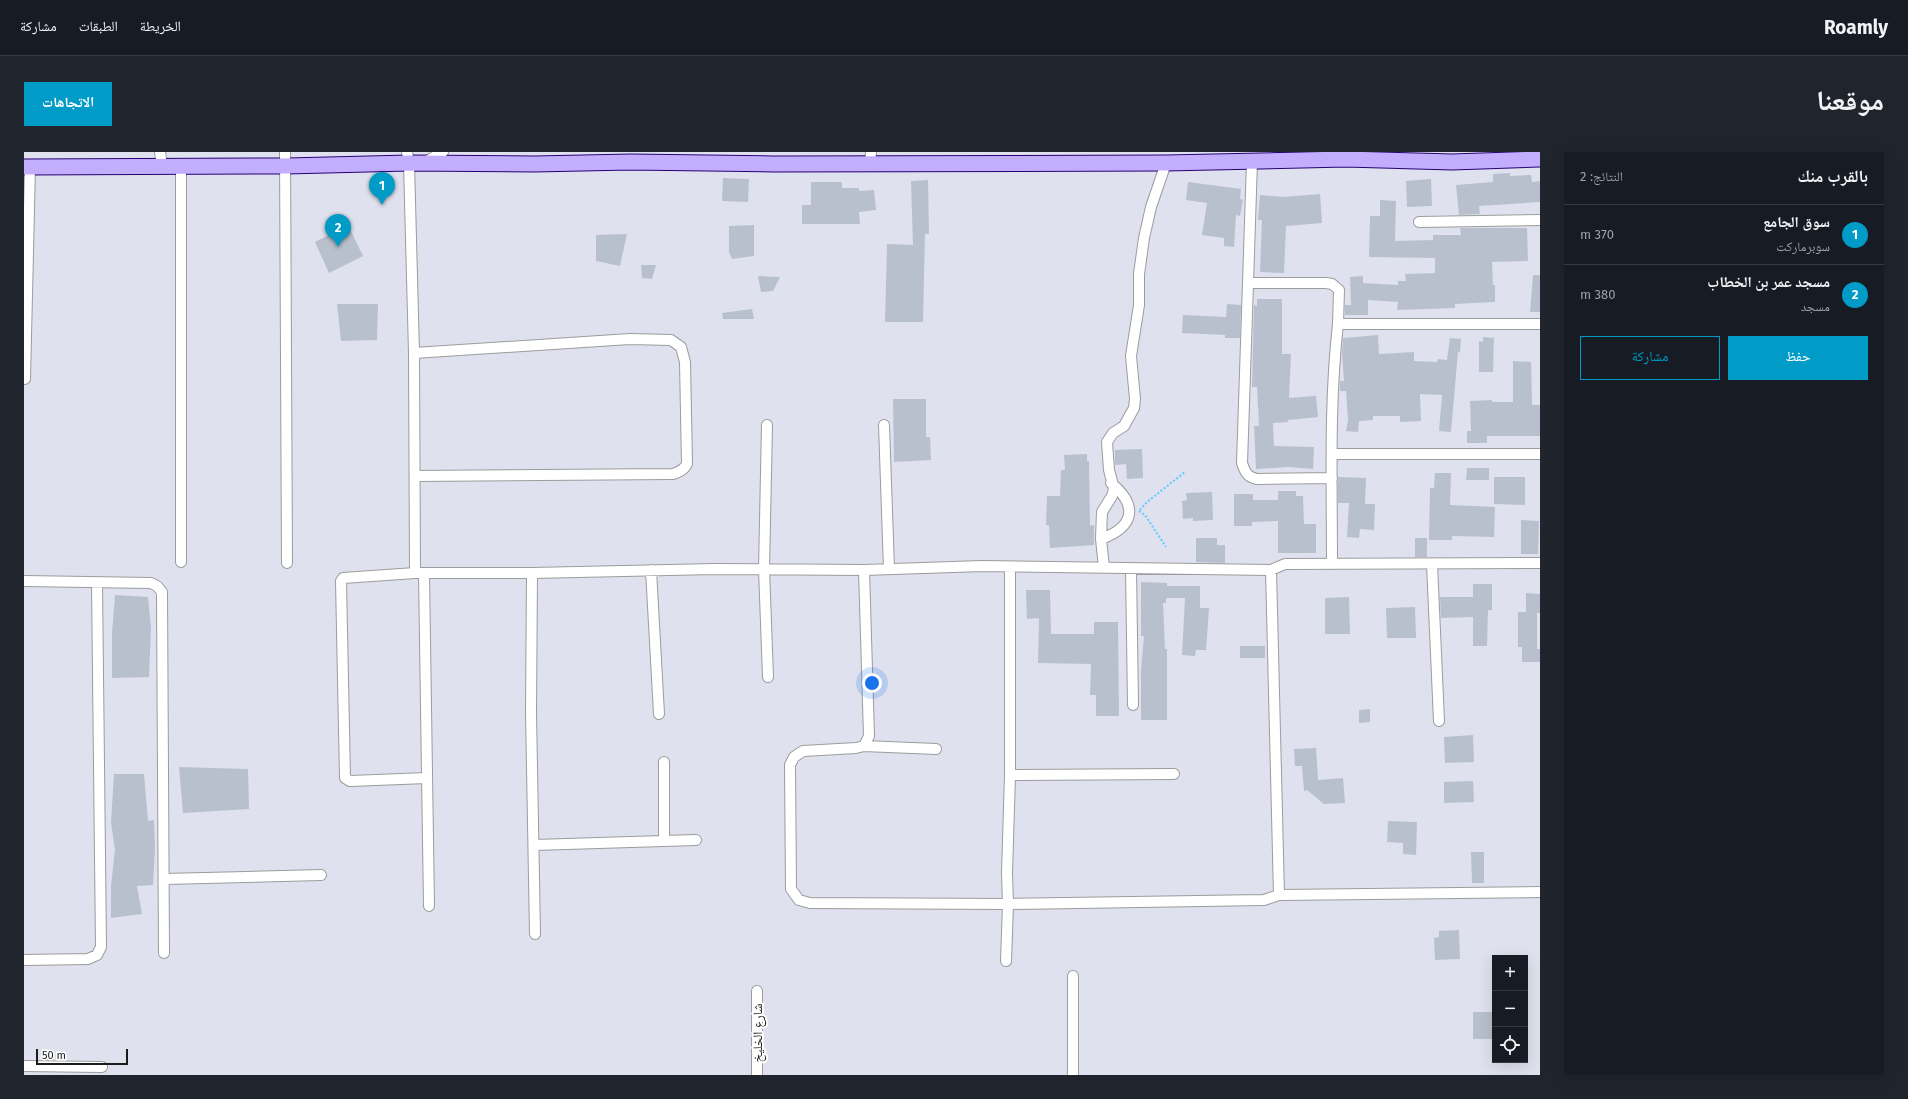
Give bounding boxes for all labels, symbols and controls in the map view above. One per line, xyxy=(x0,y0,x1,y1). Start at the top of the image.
text: Roamly xyxy=(1824,16,1888,39)
text: مشاركة xyxy=(20,18,57,35)
text: الطبقات xyxy=(79,18,118,35)
text: الخريطة xyxy=(140,18,181,35)
button: الاتجاهات xyxy=(24,82,112,126)
text: موقعنا xyxy=(1816,84,1884,117)
text: بالقرب منك xyxy=(1798,166,1868,187)
text: النتائج: 2 xyxy=(1580,169,1623,184)
pin: 1 xyxy=(369,172,395,205)
text: سوق الجامع xyxy=(1763,213,1830,231)
pin: 2 xyxy=(325,214,351,247)
text: 370 m xyxy=(1580,227,1614,242)
text: 1 xyxy=(1852,227,1858,242)
text: سوبرماركت xyxy=(1776,239,1830,254)
text: مسجد عمر بن الخطاب xyxy=(1707,273,1830,291)
text: 380 m xyxy=(1580,287,1616,302)
text: 2 xyxy=(1852,287,1858,302)
text: مسجد xyxy=(1801,299,1830,314)
button: مشاركة xyxy=(1580,336,1720,380)
button: حفظ xyxy=(1728,336,1868,380)
your location xyxy=(862,673,882,693)
map controls xyxy=(1492,955,1528,1063)
button: + xyxy=(1492,955,1528,991)
button: − xyxy=(1492,991,1528,1027)
street label: شارع الخليخ xyxy=(750,1003,767,1063)
button: locate xyxy=(1492,1027,1528,1063)
scale bar xyxy=(36,1047,128,1066)
text: 50 m xyxy=(42,1049,66,1062)

